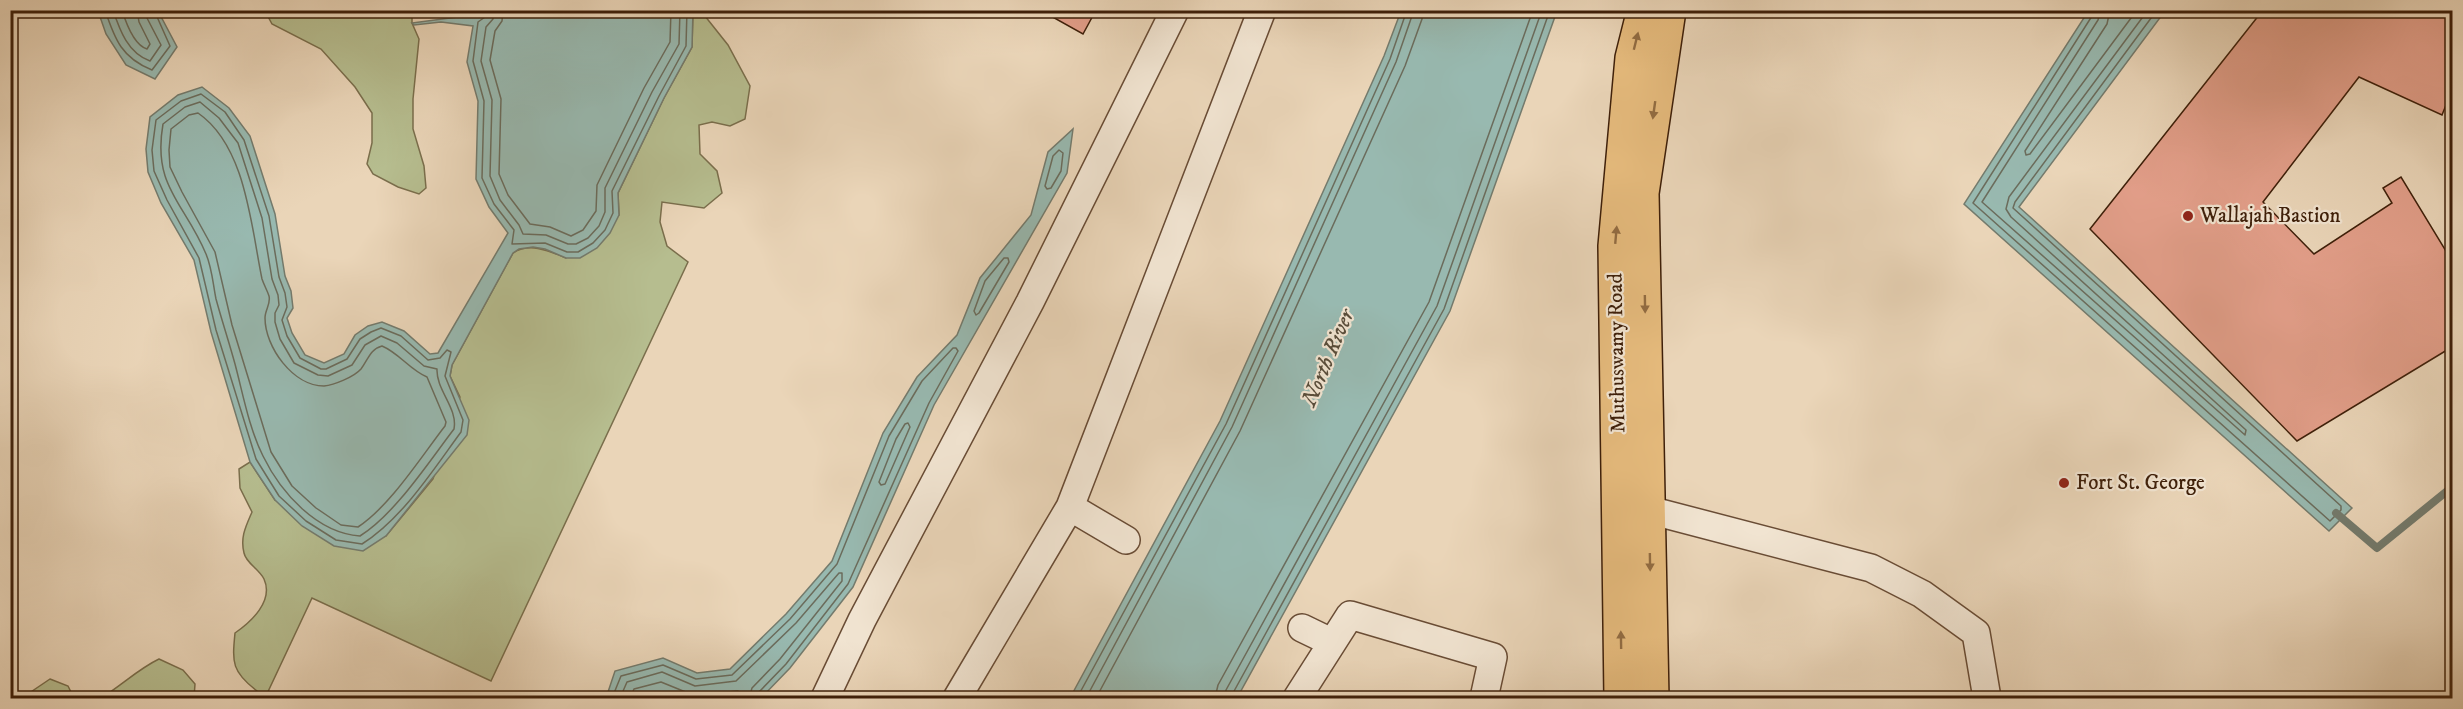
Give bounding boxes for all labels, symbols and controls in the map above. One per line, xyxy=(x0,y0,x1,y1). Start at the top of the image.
one-way arrow xyxy=(1632,32,1642,51)
one-way arrow xyxy=(1649,100,1658,119)
place label: Wallajah Bastion xyxy=(2199,203,2341,229)
marker: Wallajah Bastion xyxy=(2181,209,2195,223)
one-way arrow xyxy=(1611,226,1621,245)
street label: Muthuswamy Road xyxy=(1603,272,1631,433)
one-way arrow xyxy=(1640,294,1650,313)
water label: North River xyxy=(1295,304,1361,412)
place label: Fort St. George xyxy=(2076,470,2205,496)
marker: Fort St. George xyxy=(2057,476,2071,490)
one-way arrow xyxy=(1645,552,1655,571)
one-way arrow xyxy=(1616,631,1626,650)

